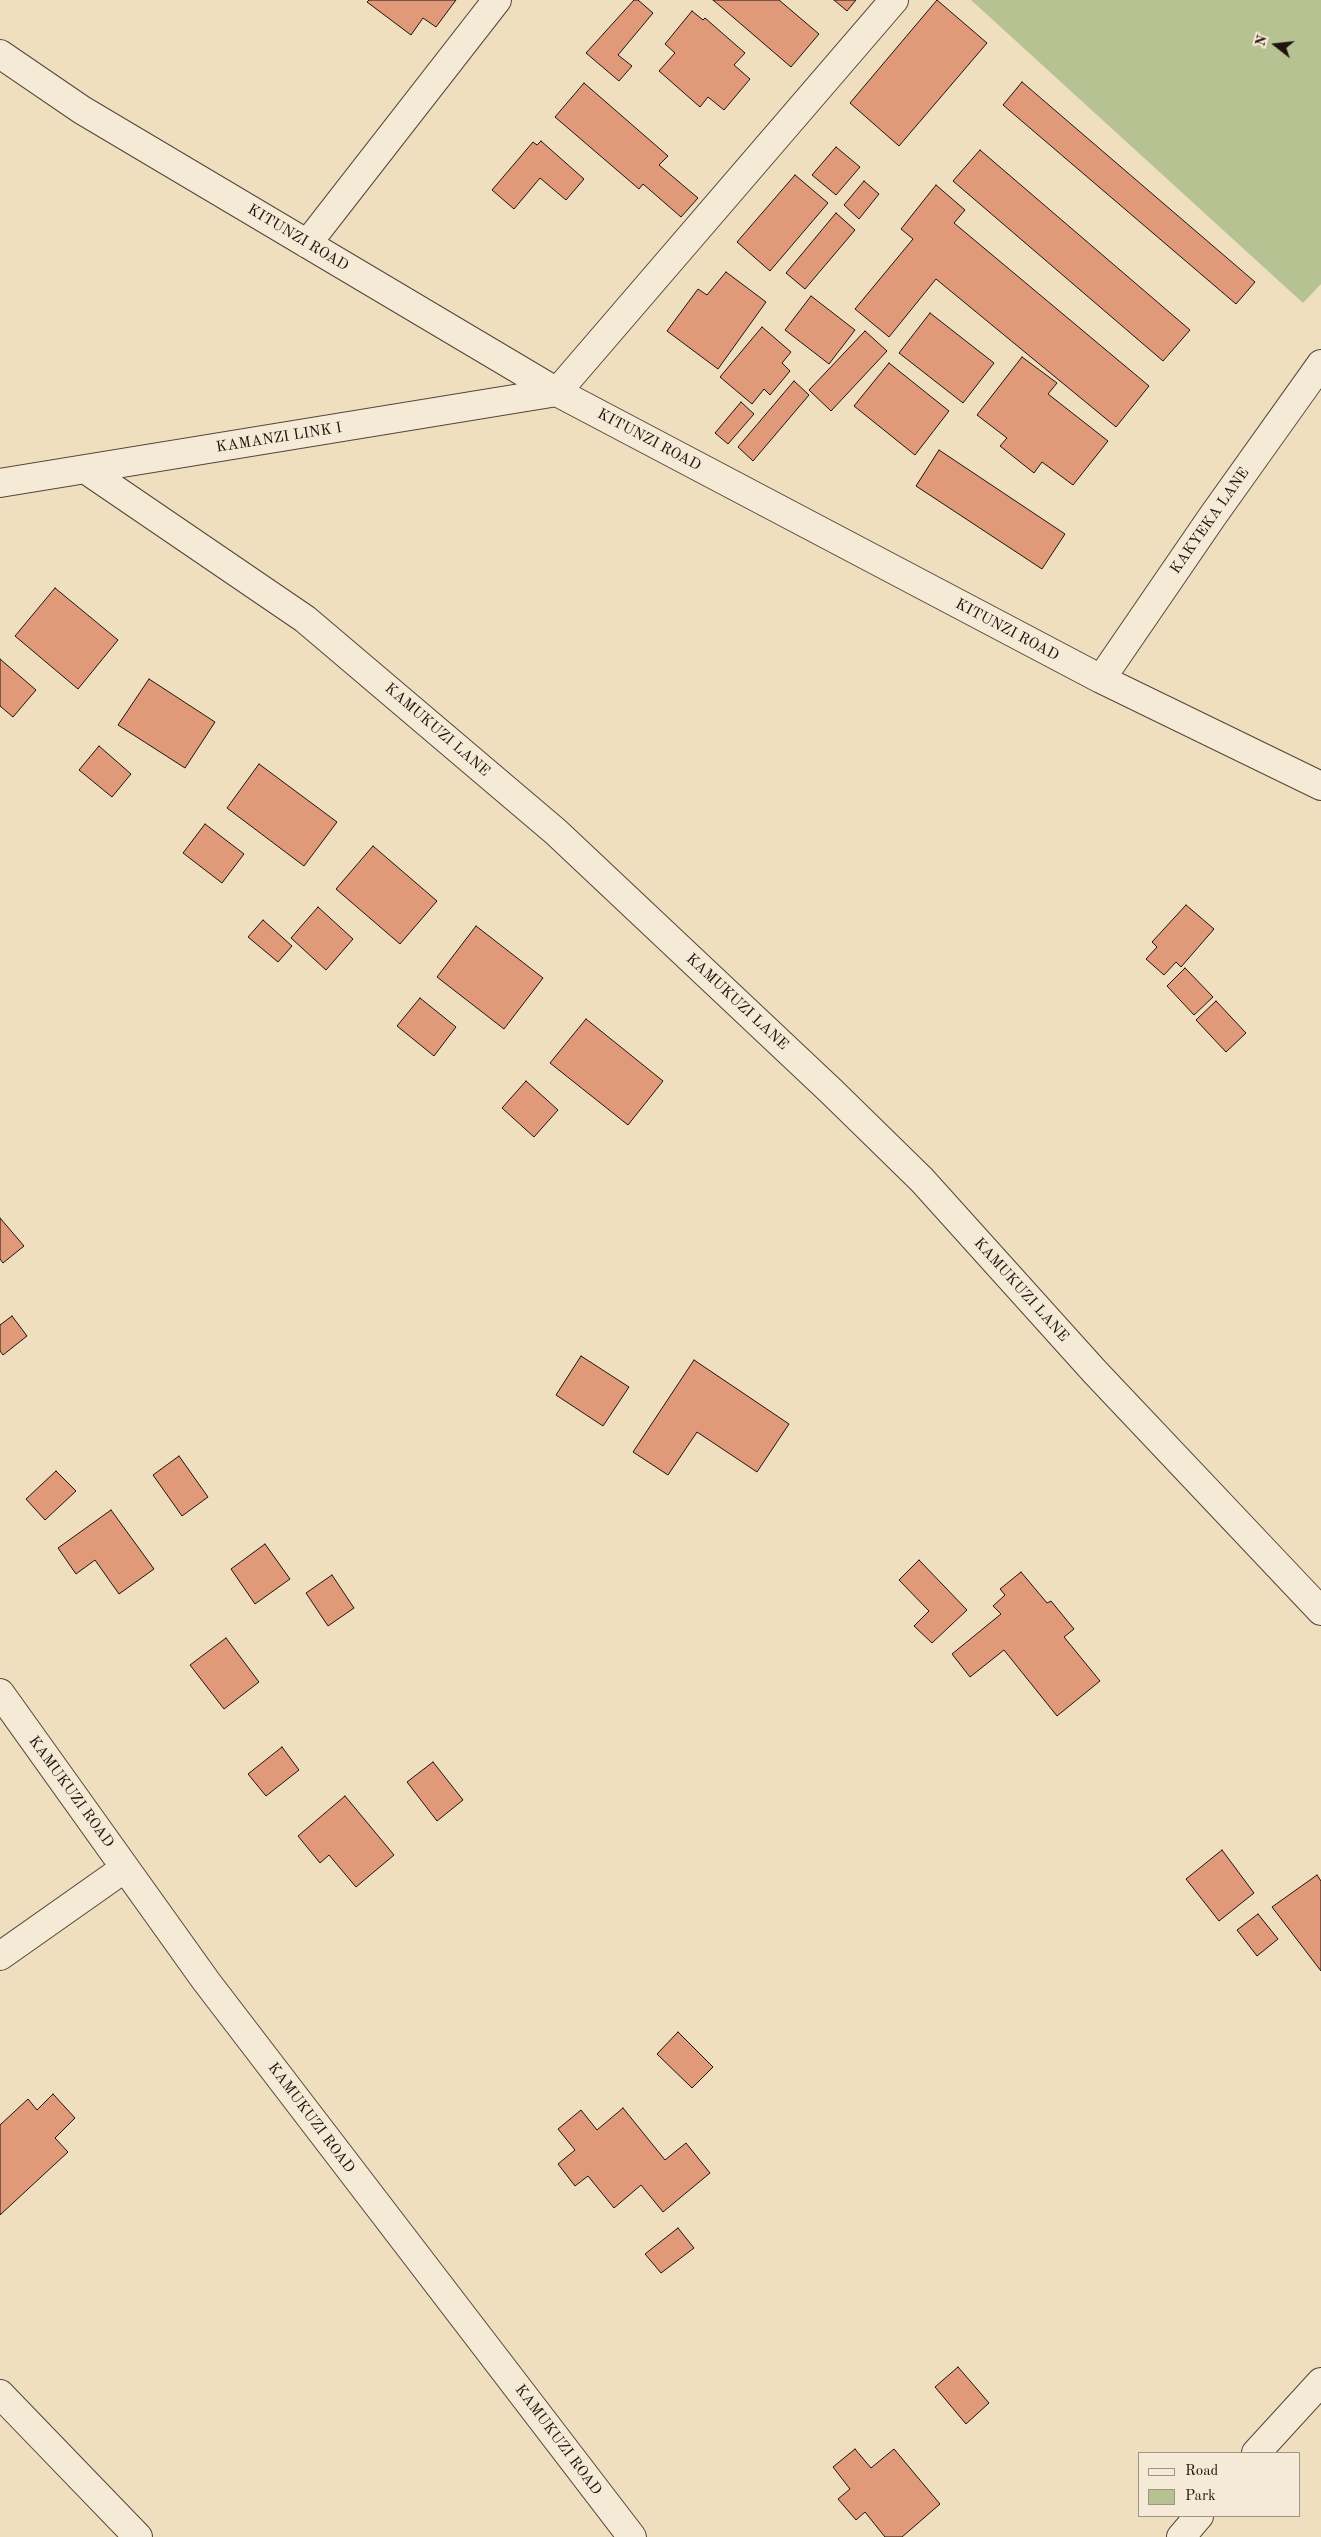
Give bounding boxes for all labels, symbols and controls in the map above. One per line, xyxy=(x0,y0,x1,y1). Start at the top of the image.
north arrow xyxy=(1251,20,1301,70)
text: N xyxy=(1253,34,1270,48)
street label: KITUNZI ROAD xyxy=(244,201,352,275)
street label: KITUNZI ROAD xyxy=(594,405,704,475)
street label: KAMANZI LINK I xyxy=(215,419,343,457)
street label: KAKYEKA LANE xyxy=(1167,464,1253,578)
street label: KITUNZI ROAD xyxy=(952,595,1062,665)
street label: KAMUKUZI LANE xyxy=(381,679,493,781)
street label: KAMUKUZI LANE xyxy=(682,950,792,1054)
street label: KAMUKUZI LANE xyxy=(970,1234,1072,1346)
street label: KAMUKUZI ROAD xyxy=(24,1733,118,1851)
street label: KAMUKUZI ROAD xyxy=(264,2059,358,2177)
street label: KAMUKUZI ROAD xyxy=(511,2381,605,2499)
legend xyxy=(1138,2452,1301,2517)
text: Road xyxy=(1185,2464,1218,2479)
text: Park xyxy=(1185,2489,1216,2504)

